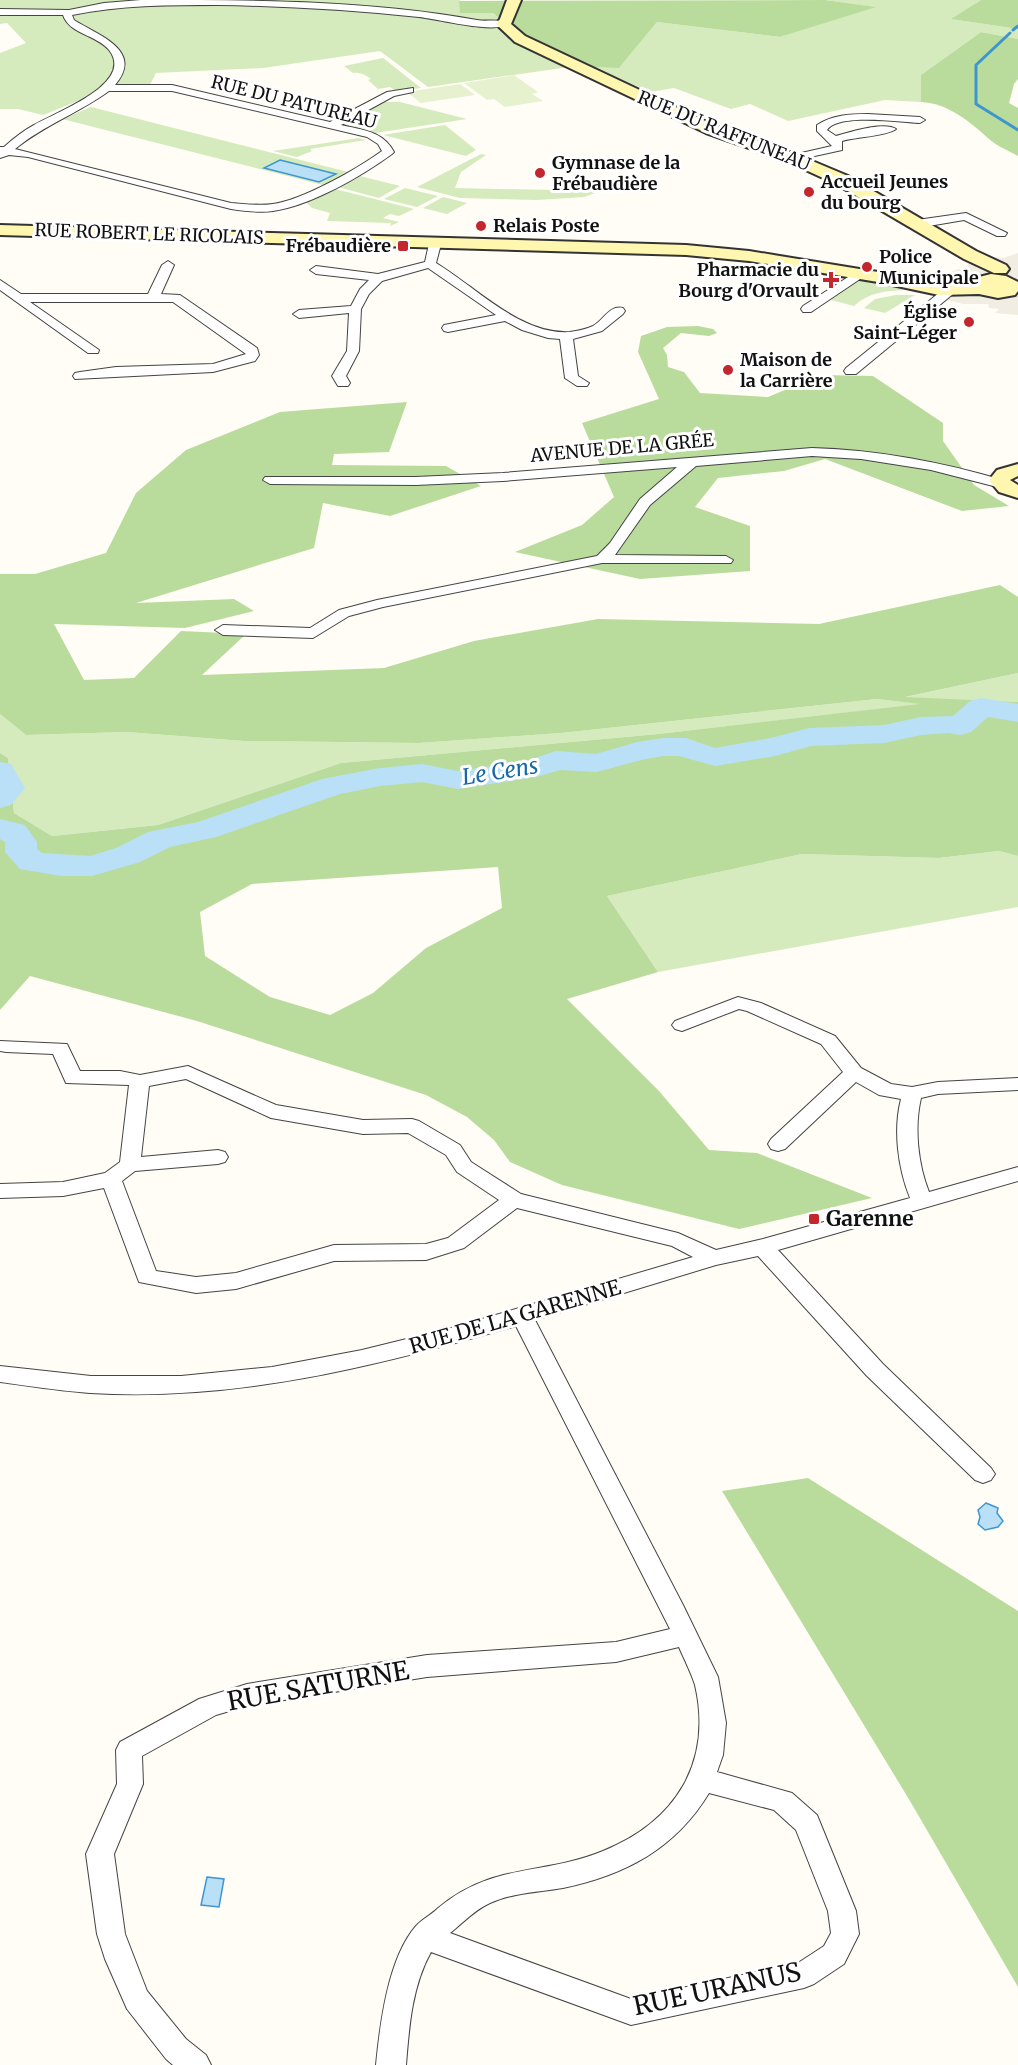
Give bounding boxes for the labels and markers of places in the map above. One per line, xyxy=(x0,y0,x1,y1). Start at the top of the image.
place label: Gymnase de la Frébaudière xyxy=(552,151,680,195)
marker: Gymnase de la Frébaudière xyxy=(533,166,547,180)
place label: Accueil Jeunes du bourg xyxy=(820,170,948,214)
marker: Accueil Jeunes du bourg xyxy=(802,185,816,199)
place label: Relais Poste xyxy=(493,214,600,237)
marker: Relais Poste xyxy=(474,219,488,233)
place label: Frébaudière xyxy=(285,234,391,257)
marker: Frébaudière xyxy=(396,239,410,253)
place label: Police Municipale xyxy=(879,245,979,289)
place label: Pharmacie du Bourg d'Orvault xyxy=(678,258,820,302)
marker: Police Municipale xyxy=(860,260,874,274)
marker: Pharmacie du Bourg d'Orvault xyxy=(824,273,838,287)
place label: Église Saint-Léger xyxy=(853,300,957,344)
marker: Église Saint-Léger xyxy=(962,315,976,329)
place label: Maison de la Carrière xyxy=(740,348,833,392)
marker: Maison de la Carrière xyxy=(721,363,735,377)
place label: Garenne xyxy=(826,1205,914,1232)
marker: Garenne xyxy=(807,1212,821,1226)

